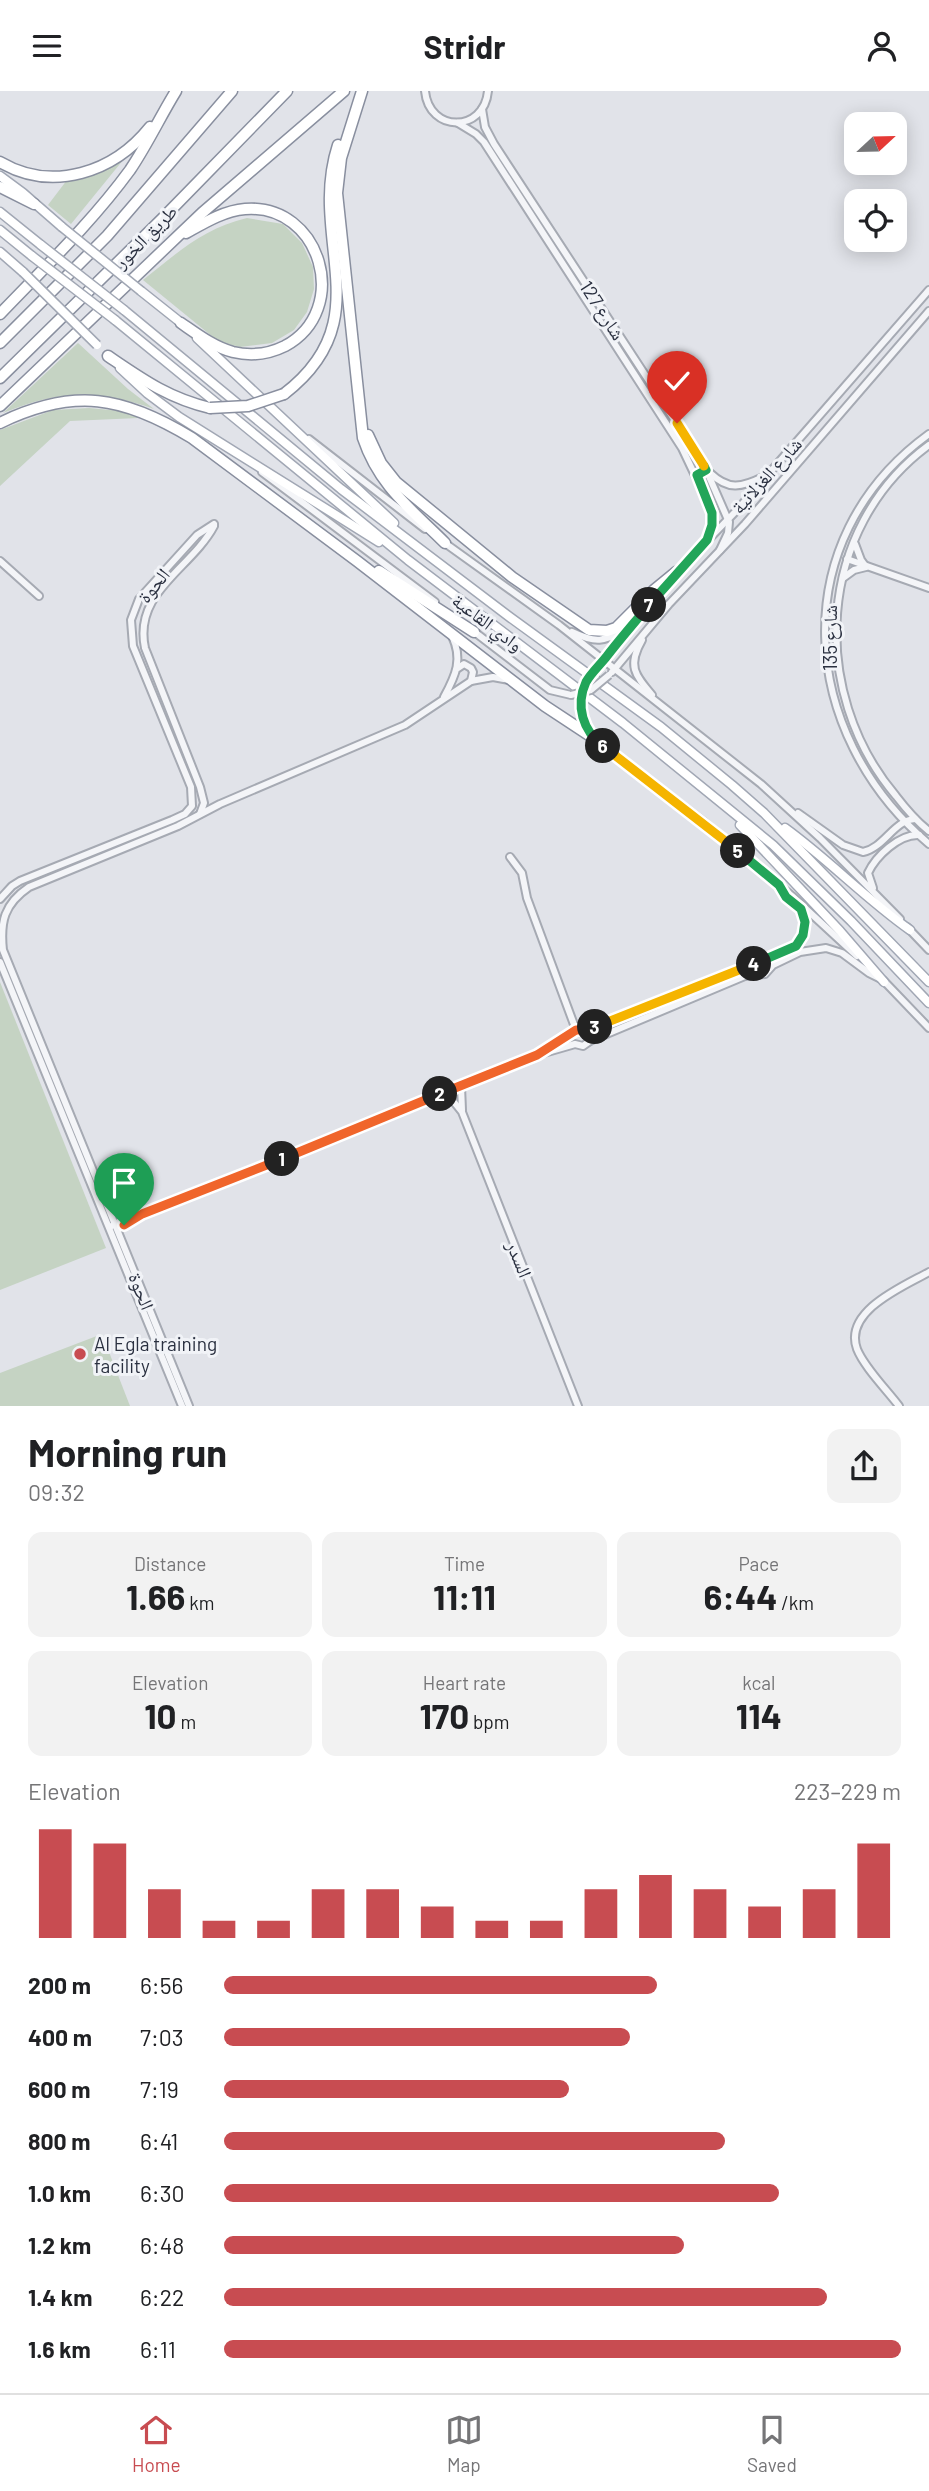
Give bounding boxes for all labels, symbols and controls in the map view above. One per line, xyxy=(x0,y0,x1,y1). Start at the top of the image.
icon: menu xyxy=(28,27,66,65)
text: Stridr xyxy=(424,27,505,65)
icon: person xyxy=(863,27,901,65)
north arrow xyxy=(844,112,906,175)
map controls xyxy=(844,112,907,252)
button: locate xyxy=(844,189,907,252)
street label: طريق الخور xyxy=(108,200,182,274)
street label: شارع 127 xyxy=(575,276,631,344)
pin xyxy=(647,351,707,423)
icon: check xyxy=(658,362,696,400)
street label: شارع الغزلانية xyxy=(726,432,807,518)
street label: الحوة xyxy=(132,563,175,608)
pin: 7 xyxy=(632,587,666,623)
street label: وادي القاعية xyxy=(445,588,528,660)
text: 7 xyxy=(644,593,653,616)
street label: شارع 135 xyxy=(818,605,842,671)
pin: 6 xyxy=(586,729,620,763)
text: 6 xyxy=(597,734,608,757)
pin: 5 xyxy=(720,833,756,869)
text: 5 xyxy=(732,839,743,862)
pin: 4 xyxy=(736,947,772,981)
text: 4 xyxy=(748,952,759,975)
pin: 3 xyxy=(578,1009,612,1045)
text: 3 xyxy=(589,1015,600,1038)
pin: 2 xyxy=(422,1077,458,1111)
text: 2 xyxy=(434,1082,445,1105)
pin: 1 xyxy=(264,1141,300,1177)
text: 1 xyxy=(278,1147,285,1170)
pin xyxy=(94,1153,154,1225)
icon: arrive xyxy=(105,1164,143,1202)
street label: السدر xyxy=(501,1236,538,1281)
street label: الحوة xyxy=(123,1269,160,1313)
place label: Al Egla training facility xyxy=(94,1332,217,1377)
marker: Al Egla training facility xyxy=(72,1346,88,1362)
text: Morning run xyxy=(28,1429,227,1475)
button: share xyxy=(827,1429,901,1503)
text: 09:32 xyxy=(28,1478,85,1506)
text: Distance xyxy=(134,1552,206,1575)
text: Time xyxy=(444,1552,485,1575)
text: Pace xyxy=(738,1552,779,1575)
text: 1.66 xyxy=(126,1575,185,1617)
text: 11:11 xyxy=(433,1575,496,1617)
text: 6:44 xyxy=(704,1575,777,1617)
text: km xyxy=(185,1591,214,1614)
text: /km xyxy=(777,1591,814,1614)
text: Elevation xyxy=(132,1671,208,1694)
text: Heart rate xyxy=(423,1671,506,1694)
text: kcal xyxy=(742,1671,775,1694)
text: 10 xyxy=(144,1694,177,1736)
text: 170 xyxy=(419,1694,469,1736)
text: 114 xyxy=(736,1694,782,1736)
text: m xyxy=(177,1710,196,1733)
text: bpm xyxy=(469,1710,510,1733)
text: Elevation xyxy=(28,1777,121,1805)
text: 223–229 m xyxy=(794,1777,901,1805)
text: 200 m xyxy=(28,1971,91,1999)
text: 6:56 xyxy=(140,1971,183,1999)
text: 400 m xyxy=(28,2023,92,2051)
text: 7:03 xyxy=(140,2023,184,2051)
text: 600 m xyxy=(28,2075,90,2103)
text: 7:19 xyxy=(140,2075,179,2103)
text: 800 m xyxy=(28,2127,90,2155)
text: 6:41 xyxy=(140,2127,178,2155)
text: 1.0 km xyxy=(28,2179,91,2207)
text: 6:30 xyxy=(140,2179,184,2207)
text: 1.2 km xyxy=(28,2231,91,2259)
text: 6:48 xyxy=(140,2231,184,2259)
text: 1.4 km xyxy=(28,2283,92,2311)
text: 6:22 xyxy=(140,2283,184,2311)
text: 1.6 km xyxy=(28,2335,91,2363)
text: 6:11 xyxy=(140,2335,176,2363)
tab: Home xyxy=(132,2411,181,2476)
tab: Map xyxy=(445,2411,483,2476)
tab: Saved xyxy=(747,2411,797,2476)

